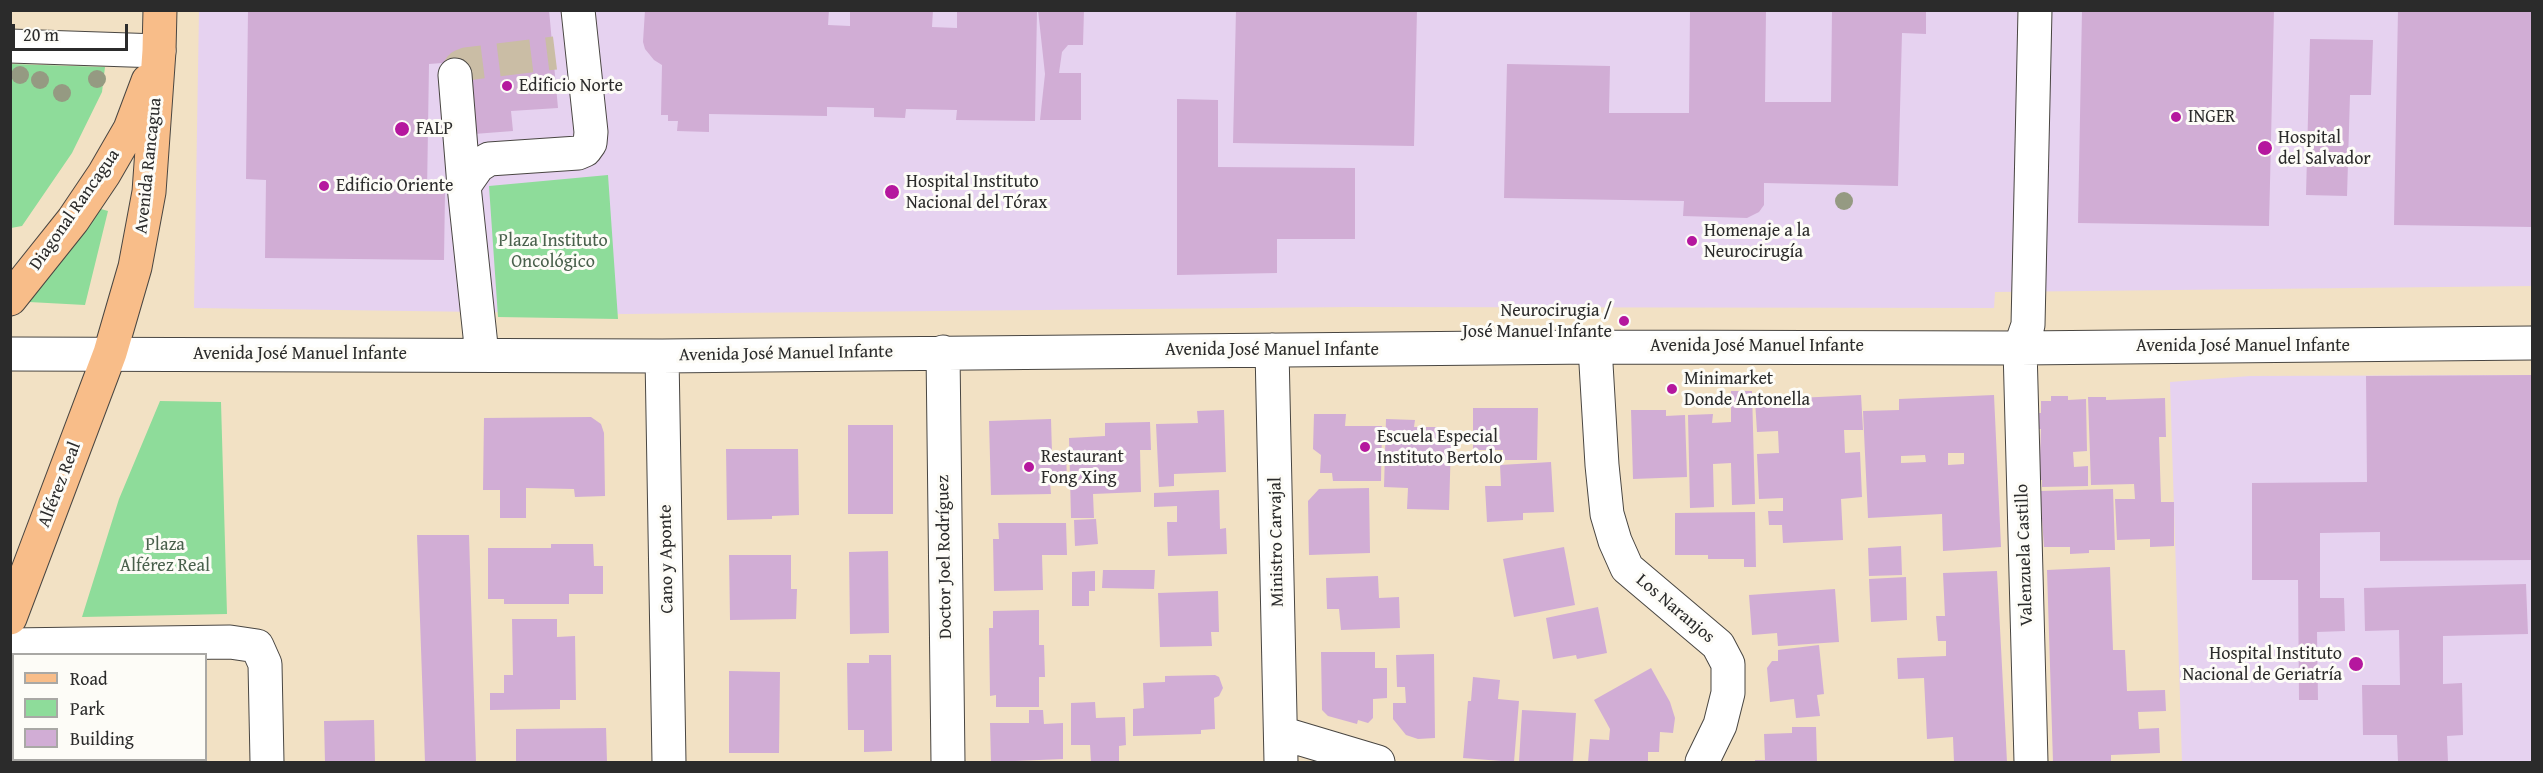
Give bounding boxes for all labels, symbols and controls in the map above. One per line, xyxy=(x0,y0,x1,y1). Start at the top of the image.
scale bar xyxy=(15,12,130,50)
text: 20 m xyxy=(23,21,59,48)
place label: Edificio Norte xyxy=(519,75,623,97)
marker: Edificio Norte xyxy=(500,79,514,93)
street label: Avenida Rancagua xyxy=(131,97,167,235)
place label: INGER xyxy=(2188,106,2235,128)
marker: INGER xyxy=(2169,110,2183,124)
place label: FALP xyxy=(416,118,453,140)
marker: FALP xyxy=(393,120,411,138)
place label: Hospital del Salvador xyxy=(2278,127,2371,170)
marker: Hospital del Salvador xyxy=(2256,139,2274,157)
street label: Diagonal Rancagua xyxy=(25,145,125,275)
place label: Hospital Instituto Nacional del Tórax xyxy=(906,171,1047,213)
place label: Edificio Oriente xyxy=(336,175,454,197)
marker: Edificio Oriente xyxy=(317,179,331,193)
marker: Hospital Instituto Nacional del Tórax xyxy=(883,183,901,201)
place label: Homenaje a la Neurocirugía xyxy=(1704,220,1810,262)
park label: Plaza Instituto Oncológico xyxy=(498,230,608,272)
marker: Homenaje a la Neurocirugía xyxy=(1685,234,1699,248)
place label: Neurocirugia / José Manuel Infante xyxy=(1462,300,1612,342)
marker: Neurocirugia / José Manuel Infante xyxy=(1617,314,1631,328)
street label: Avenida José Manuel Infante xyxy=(1650,335,1864,357)
street label: Avenida José Manuel Infante xyxy=(2136,335,2350,357)
street label: Avenida José Manuel Infante xyxy=(1165,339,1379,361)
street label: Avenida José Manuel Infante xyxy=(679,341,893,367)
street label: Avenida José Manuel Infante xyxy=(193,343,407,365)
place label: Minimarket Donde Antonella xyxy=(1684,368,1810,410)
marker: Minimarket Donde Antonella xyxy=(1665,382,1679,396)
place label: Escuela Especial Instituto Bertolo xyxy=(1377,426,1503,468)
street label: Alférez Real xyxy=(34,439,86,531)
marker: Escuela Especial Instituto Bertolo xyxy=(1358,440,1372,454)
place label: Restaurant Fong Xing xyxy=(1041,446,1124,488)
marker: Restaurant Fong Xing xyxy=(1022,460,1036,474)
street label: Doctor Joel Rodríguez xyxy=(933,475,957,639)
street label: Ministro Carvajal xyxy=(1265,477,1289,607)
street label: Valenzuela Castillo xyxy=(2012,483,2038,627)
street label: Cano y Aponte xyxy=(655,504,679,614)
park label: Plaza Alférez Real xyxy=(120,534,210,576)
street label: Los Naranjos xyxy=(1631,570,1719,648)
place label: Hospital Instituto Nacional de Geriatría xyxy=(2182,643,2342,686)
legend xyxy=(12,653,207,761)
marker: Hospital Instituto Nacional de Geriatría xyxy=(2347,655,2365,673)
text: Road xyxy=(70,665,108,692)
text: Park xyxy=(70,695,105,722)
text: Building xyxy=(70,725,134,752)

